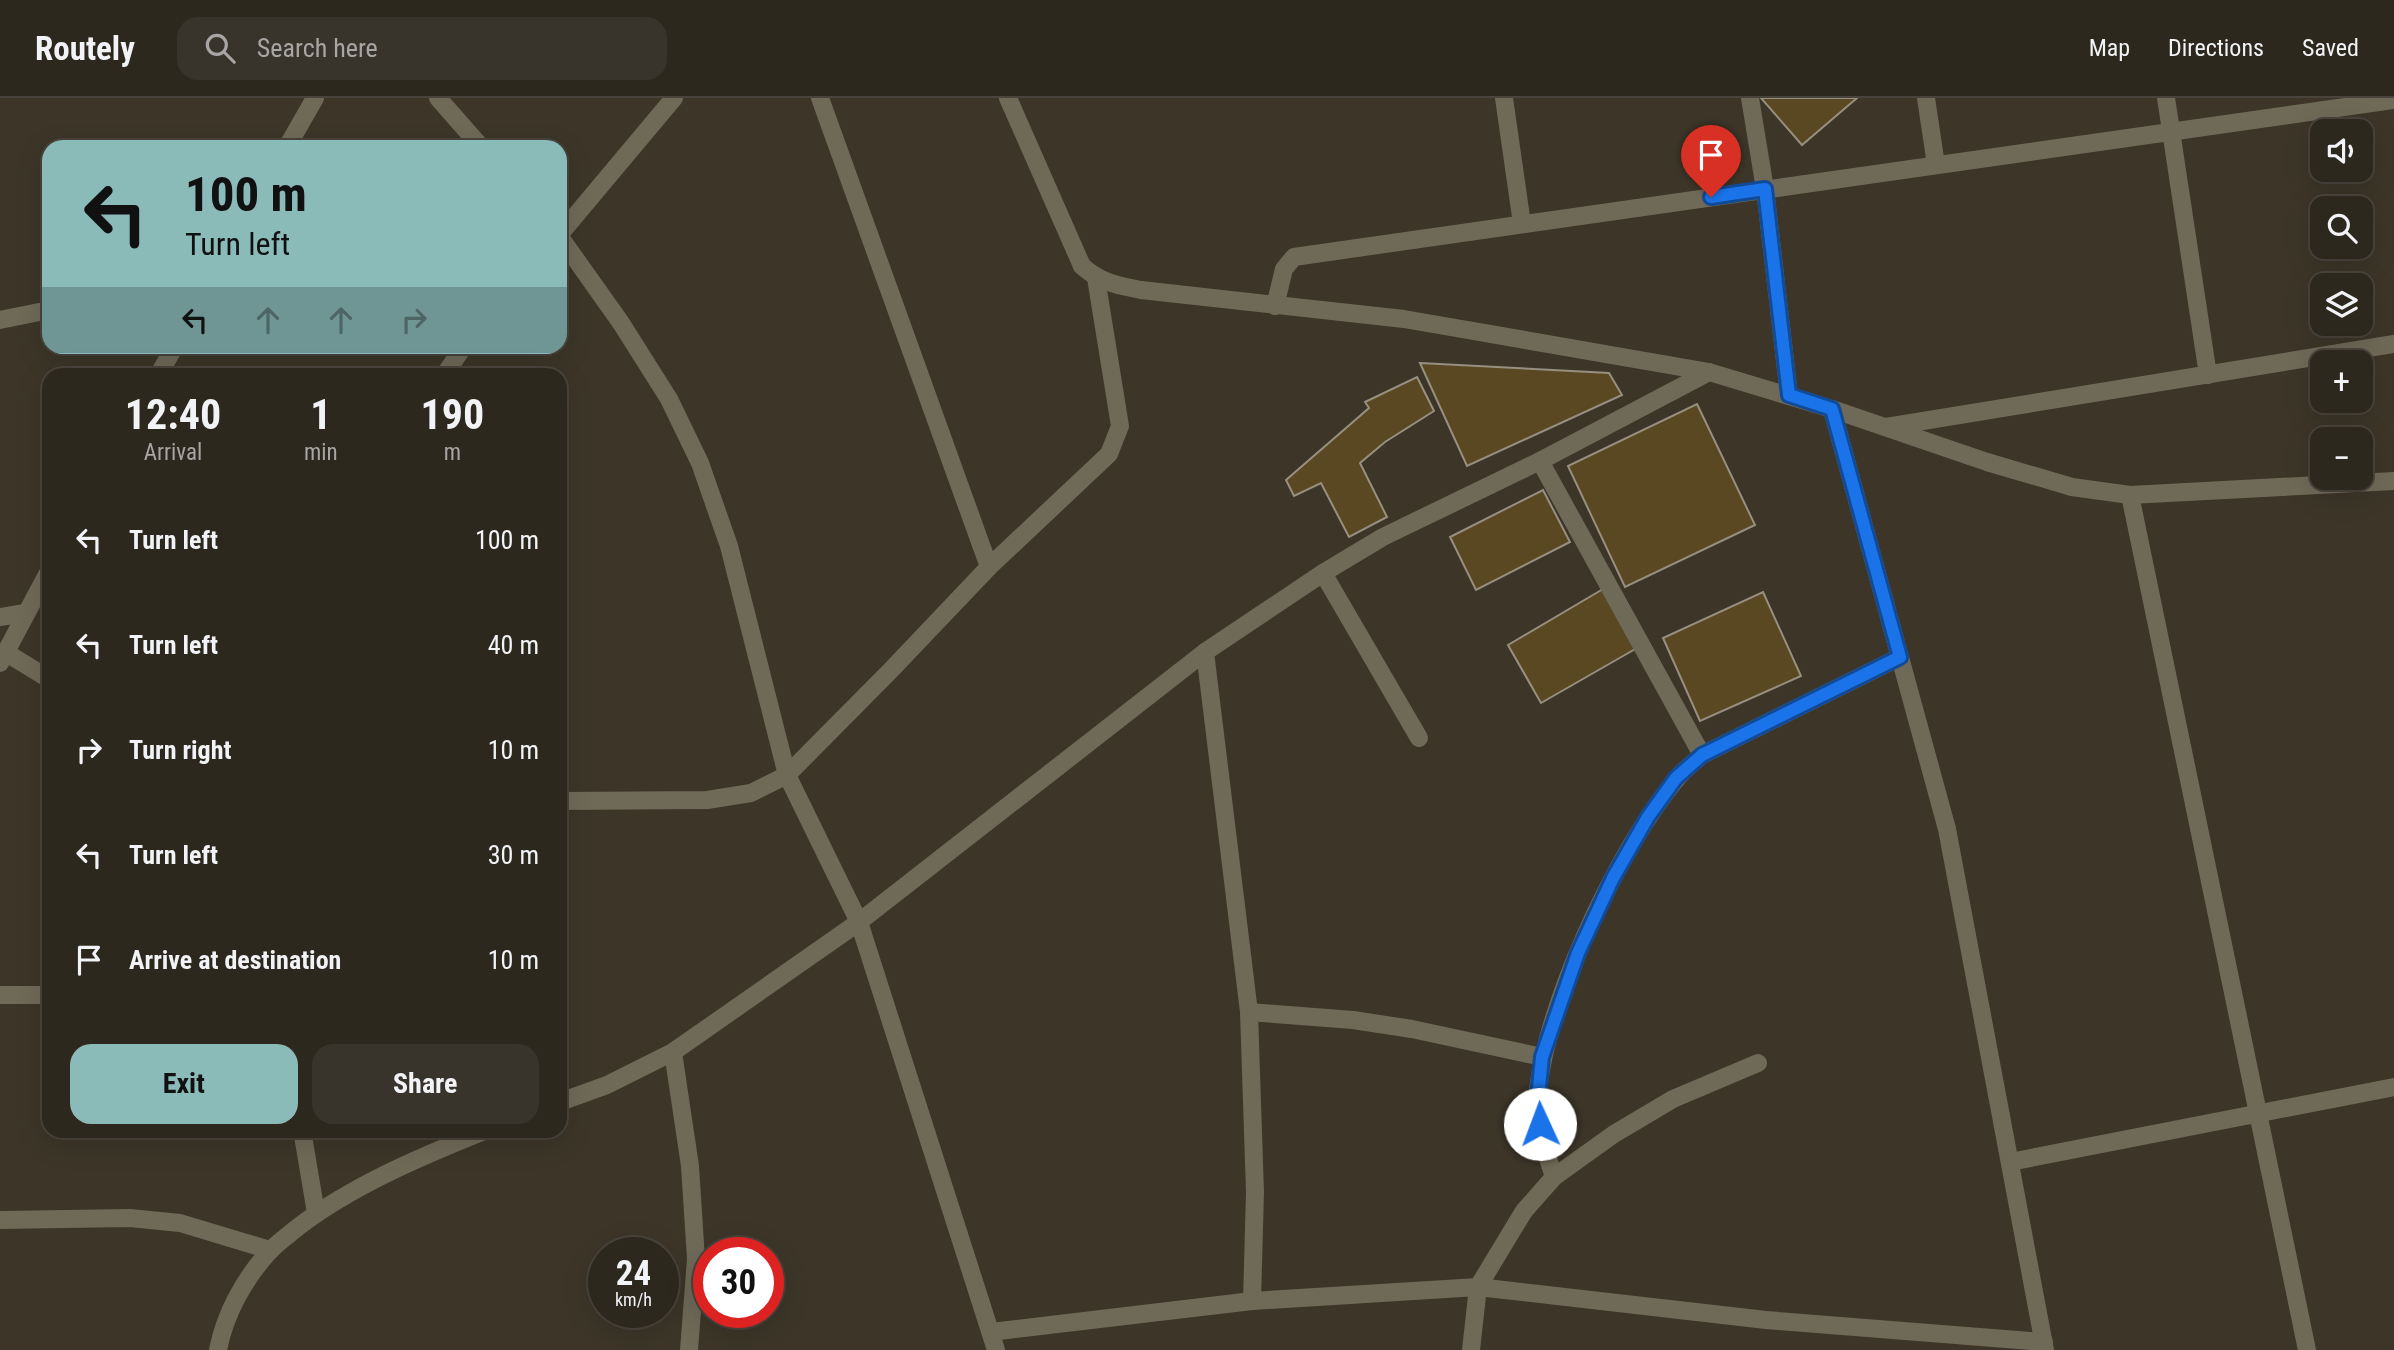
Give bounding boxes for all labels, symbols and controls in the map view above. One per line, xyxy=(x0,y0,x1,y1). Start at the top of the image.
search box xyxy=(177,17,667,80)
text: Routely xyxy=(35,29,135,68)
icon: search xyxy=(201,29,239,67)
text: Search here xyxy=(257,33,378,63)
text: Map xyxy=(2089,34,2130,62)
text: Directions xyxy=(2168,34,2264,62)
text: Saved xyxy=(2302,34,2359,62)
map controls xyxy=(2310,119,2373,490)
button: sound xyxy=(2310,119,2373,182)
pin xyxy=(1681,125,1741,197)
icon: arrive xyxy=(1692,136,1730,174)
text: 100 m xyxy=(185,166,307,223)
icon: left xyxy=(70,168,161,259)
button: search xyxy=(2310,196,2373,259)
text: Turn left xyxy=(185,225,290,263)
button: layers xyxy=(2310,273,2373,336)
icon: left xyxy=(176,301,214,339)
icon: ahead xyxy=(249,301,287,339)
icon: ahead xyxy=(322,301,360,339)
icon: right xyxy=(395,301,433,339)
button: + xyxy=(2310,350,2373,413)
text: 12:40 xyxy=(125,390,221,439)
text: 1 xyxy=(310,390,331,439)
text: 190 xyxy=(420,390,484,439)
button: − xyxy=(2310,427,2373,490)
text: Arrival xyxy=(144,439,202,466)
text: min xyxy=(304,439,338,466)
text: m xyxy=(444,439,461,466)
icon: left xyxy=(70,521,108,559)
text: Turn left xyxy=(129,525,218,555)
text: 100 m xyxy=(475,525,539,555)
icon: left xyxy=(70,626,108,664)
text: Turn left xyxy=(129,630,218,660)
text: 40 m xyxy=(488,630,539,660)
icon: right xyxy=(70,731,108,769)
text: Turn right xyxy=(129,735,231,765)
text: 10 m xyxy=(488,735,539,765)
icon: left xyxy=(70,836,108,874)
text: Turn left xyxy=(129,840,218,870)
text: 30 m xyxy=(488,840,539,870)
icon: arrive xyxy=(70,941,108,979)
text: Arrive at destination xyxy=(129,945,341,975)
text: 10 m xyxy=(488,945,539,975)
button: Exit xyxy=(70,1044,298,1124)
button: Share xyxy=(312,1044,539,1124)
position arrow xyxy=(1503,1087,1577,1161)
speed limit sign: 30 xyxy=(693,1237,784,1328)
text: 24 xyxy=(616,1253,651,1294)
text: km/h xyxy=(615,1289,652,1310)

